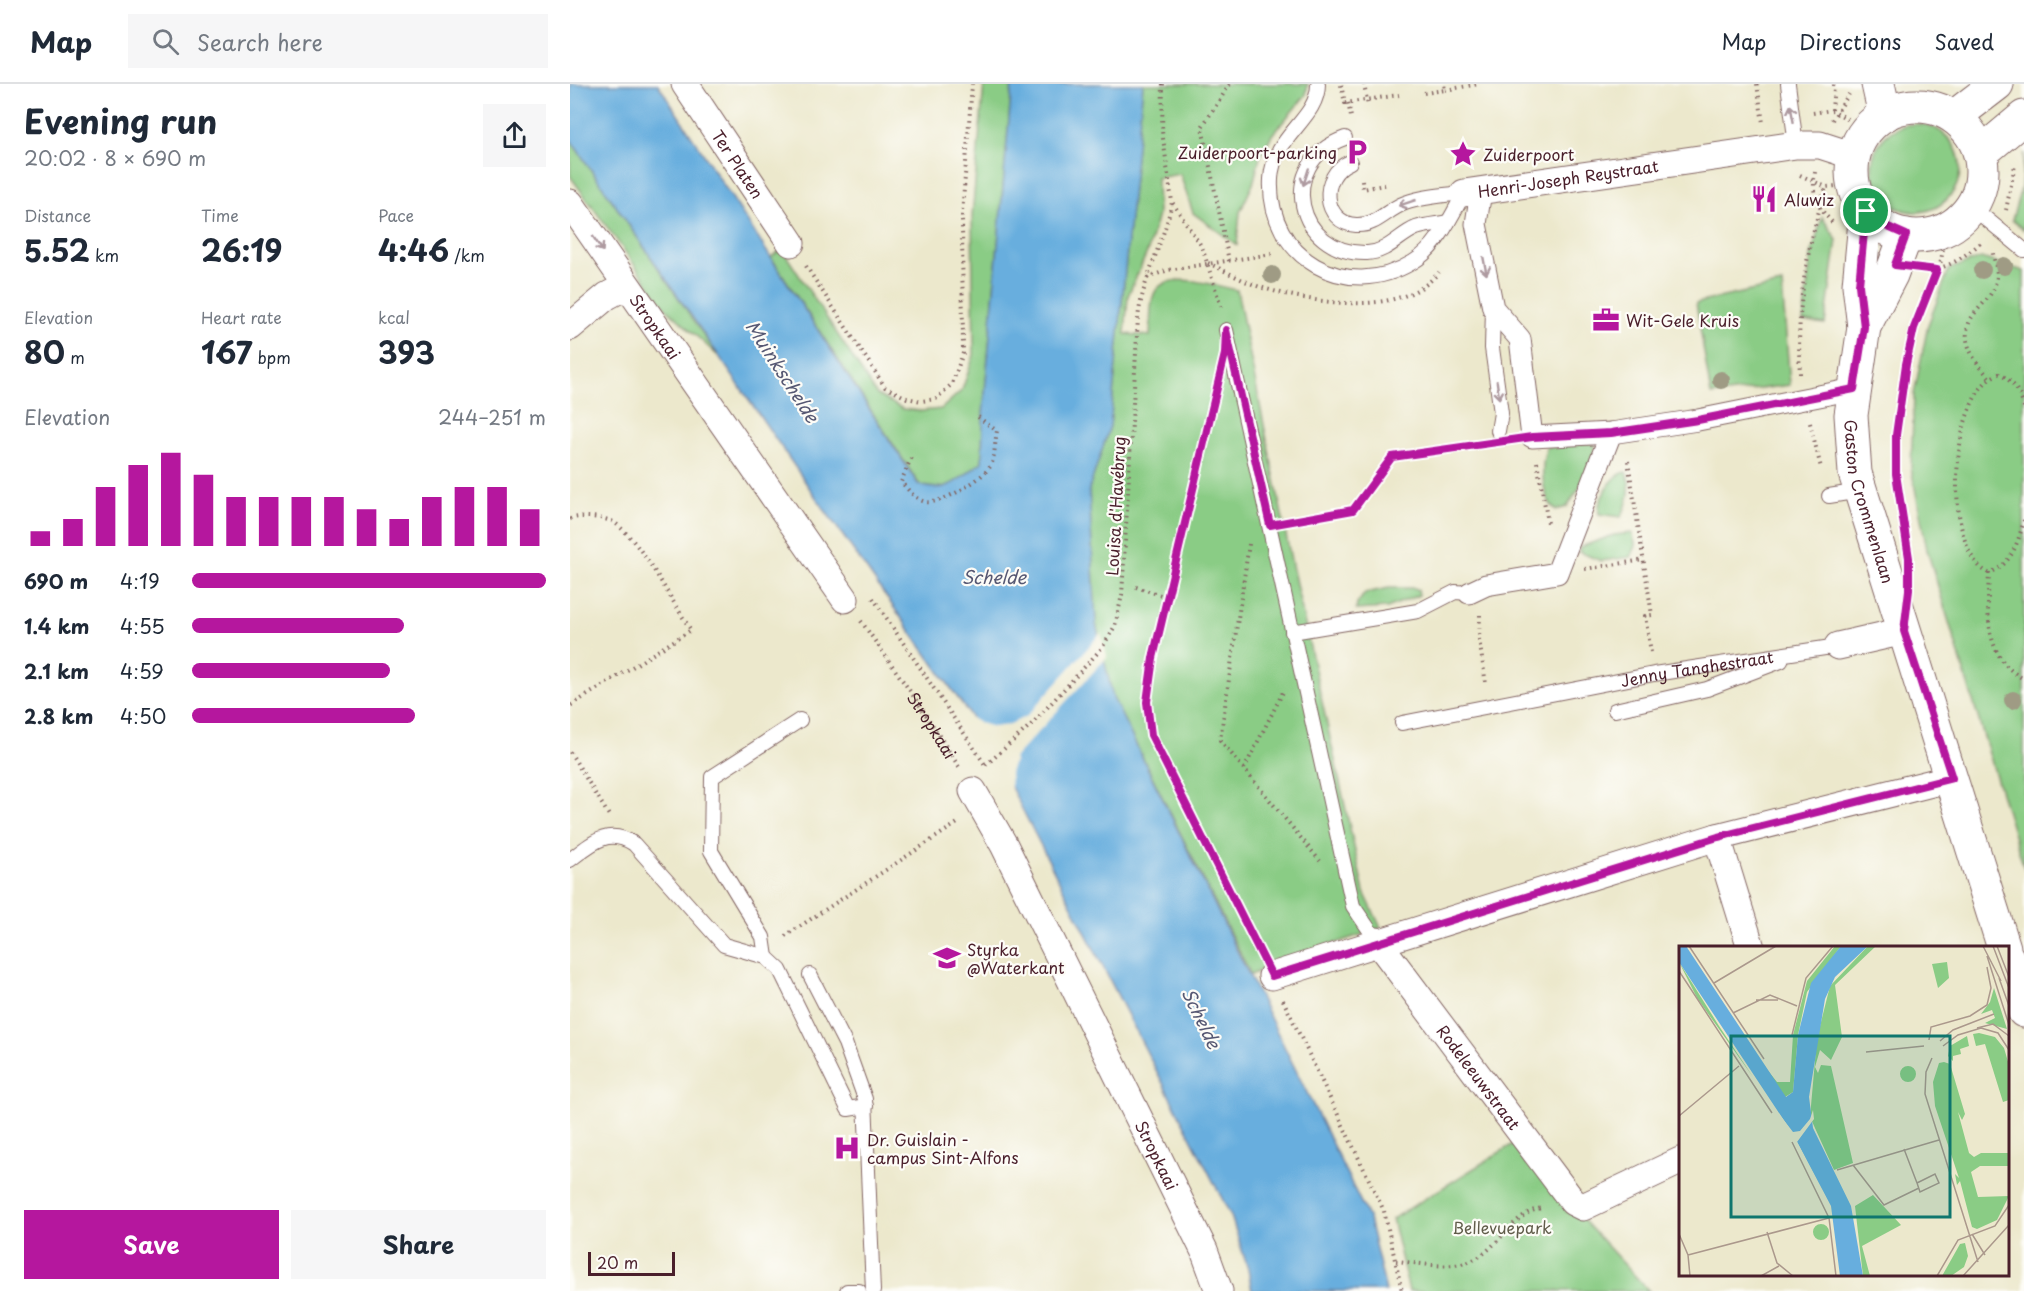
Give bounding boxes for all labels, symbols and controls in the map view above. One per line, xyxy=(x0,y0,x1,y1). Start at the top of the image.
search box xyxy=(128,14,548,68)
text: Map xyxy=(30,20,92,63)
icon: search xyxy=(149,25,182,58)
text: Search here xyxy=(197,25,323,58)
text: Map xyxy=(1721,25,1766,57)
text: Directions xyxy=(1799,25,1901,57)
text: Saved xyxy=(1934,25,1994,57)
text: Evening run xyxy=(24,95,217,145)
button: share xyxy=(483,104,546,167)
one-way arrow xyxy=(1786,105,1797,125)
street label: Ter Platen xyxy=(707,125,770,203)
parking icon: Zuiderpoort-parking xyxy=(1342,137,1372,167)
place icon: Zuiderpoort xyxy=(1448,139,1478,169)
place label: Zuiderpoort-parking xyxy=(1178,140,1337,164)
place label: Zuiderpoort xyxy=(1483,142,1575,166)
text: 20:02 · 8 × 690 m xyxy=(24,143,206,173)
street label: Henri-Joseph Reystraat xyxy=(1476,153,1660,203)
one-way arrow xyxy=(1300,167,1311,186)
restaurant icon: Aluwiz xyxy=(1749,184,1779,214)
pin xyxy=(1840,185,1891,236)
place label: Aluwiz xyxy=(1784,187,1834,211)
icon: arrive xyxy=(1849,194,1882,227)
one-way arrow xyxy=(1398,198,1417,209)
text: Distance xyxy=(24,203,91,227)
text: Time xyxy=(201,203,239,227)
text: Pace xyxy=(378,203,414,227)
text: 5.52 xyxy=(24,227,90,272)
text: 26:19 xyxy=(201,227,282,272)
text: 4:46 xyxy=(378,227,449,272)
one-way arrow xyxy=(592,236,604,252)
text: km xyxy=(90,243,119,267)
text: /km xyxy=(449,243,485,267)
one-way arrow xyxy=(1480,256,1491,275)
street label: Stropkaai xyxy=(624,289,687,364)
text: Elevation xyxy=(24,305,93,329)
text: Heart rate xyxy=(201,305,282,329)
text: kcal xyxy=(378,305,410,329)
office icon: Wit-Gele Kruis xyxy=(1591,305,1621,335)
place label: Wit-Gele Kruis xyxy=(1626,308,1739,332)
water label: Muinkschelde xyxy=(740,315,827,428)
text: 80 xyxy=(24,329,65,374)
text: 167 xyxy=(201,329,252,374)
text: 393 xyxy=(378,329,435,374)
text: m xyxy=(65,345,85,369)
text: bpm xyxy=(252,345,291,369)
one-way arrow xyxy=(1492,379,1503,399)
text: Elevation xyxy=(24,402,110,432)
text: 244–251 m xyxy=(438,402,546,432)
street label: Gaston Crommenlaan xyxy=(1839,419,1901,586)
street label: Louisa d'Havébrug xyxy=(1099,436,1131,576)
water label: Schelde xyxy=(962,563,1027,590)
text: 690 m xyxy=(24,566,88,596)
text: 4:19 xyxy=(120,566,160,596)
text: 1.4 km xyxy=(24,611,90,641)
text: 4:55 xyxy=(120,611,165,641)
street label: Jenny Tanghestraat xyxy=(1618,644,1775,692)
text: 2.1 km xyxy=(24,656,89,686)
text: 4:59 xyxy=(120,656,164,686)
street label: Stropkaai xyxy=(902,687,963,763)
text: 2.8 km xyxy=(24,701,93,731)
text: 4:50 xyxy=(120,701,166,731)
place label: Styrka @Waterkant xyxy=(967,937,1065,979)
school or university icon: Styrka @Waterkant xyxy=(932,943,962,973)
inset map xyxy=(1679,946,2009,1276)
water label: Schelde xyxy=(1176,983,1229,1054)
street label: Rodeleeuwstraat xyxy=(1432,1019,1527,1135)
street label: Stropkaai xyxy=(1130,1116,1184,1194)
place label: Dr. Guislain - campus Sint-Alfons xyxy=(867,1127,1018,1169)
hospital icon: Dr. Guislain - campus Sint-Alfons xyxy=(832,1133,862,1163)
button: Save xyxy=(24,1210,279,1279)
button: Share xyxy=(291,1210,546,1279)
park label: Bellevuepark xyxy=(1452,1215,1552,1239)
scale bar xyxy=(588,1249,675,1276)
text: 20 m xyxy=(597,1250,638,1274)

